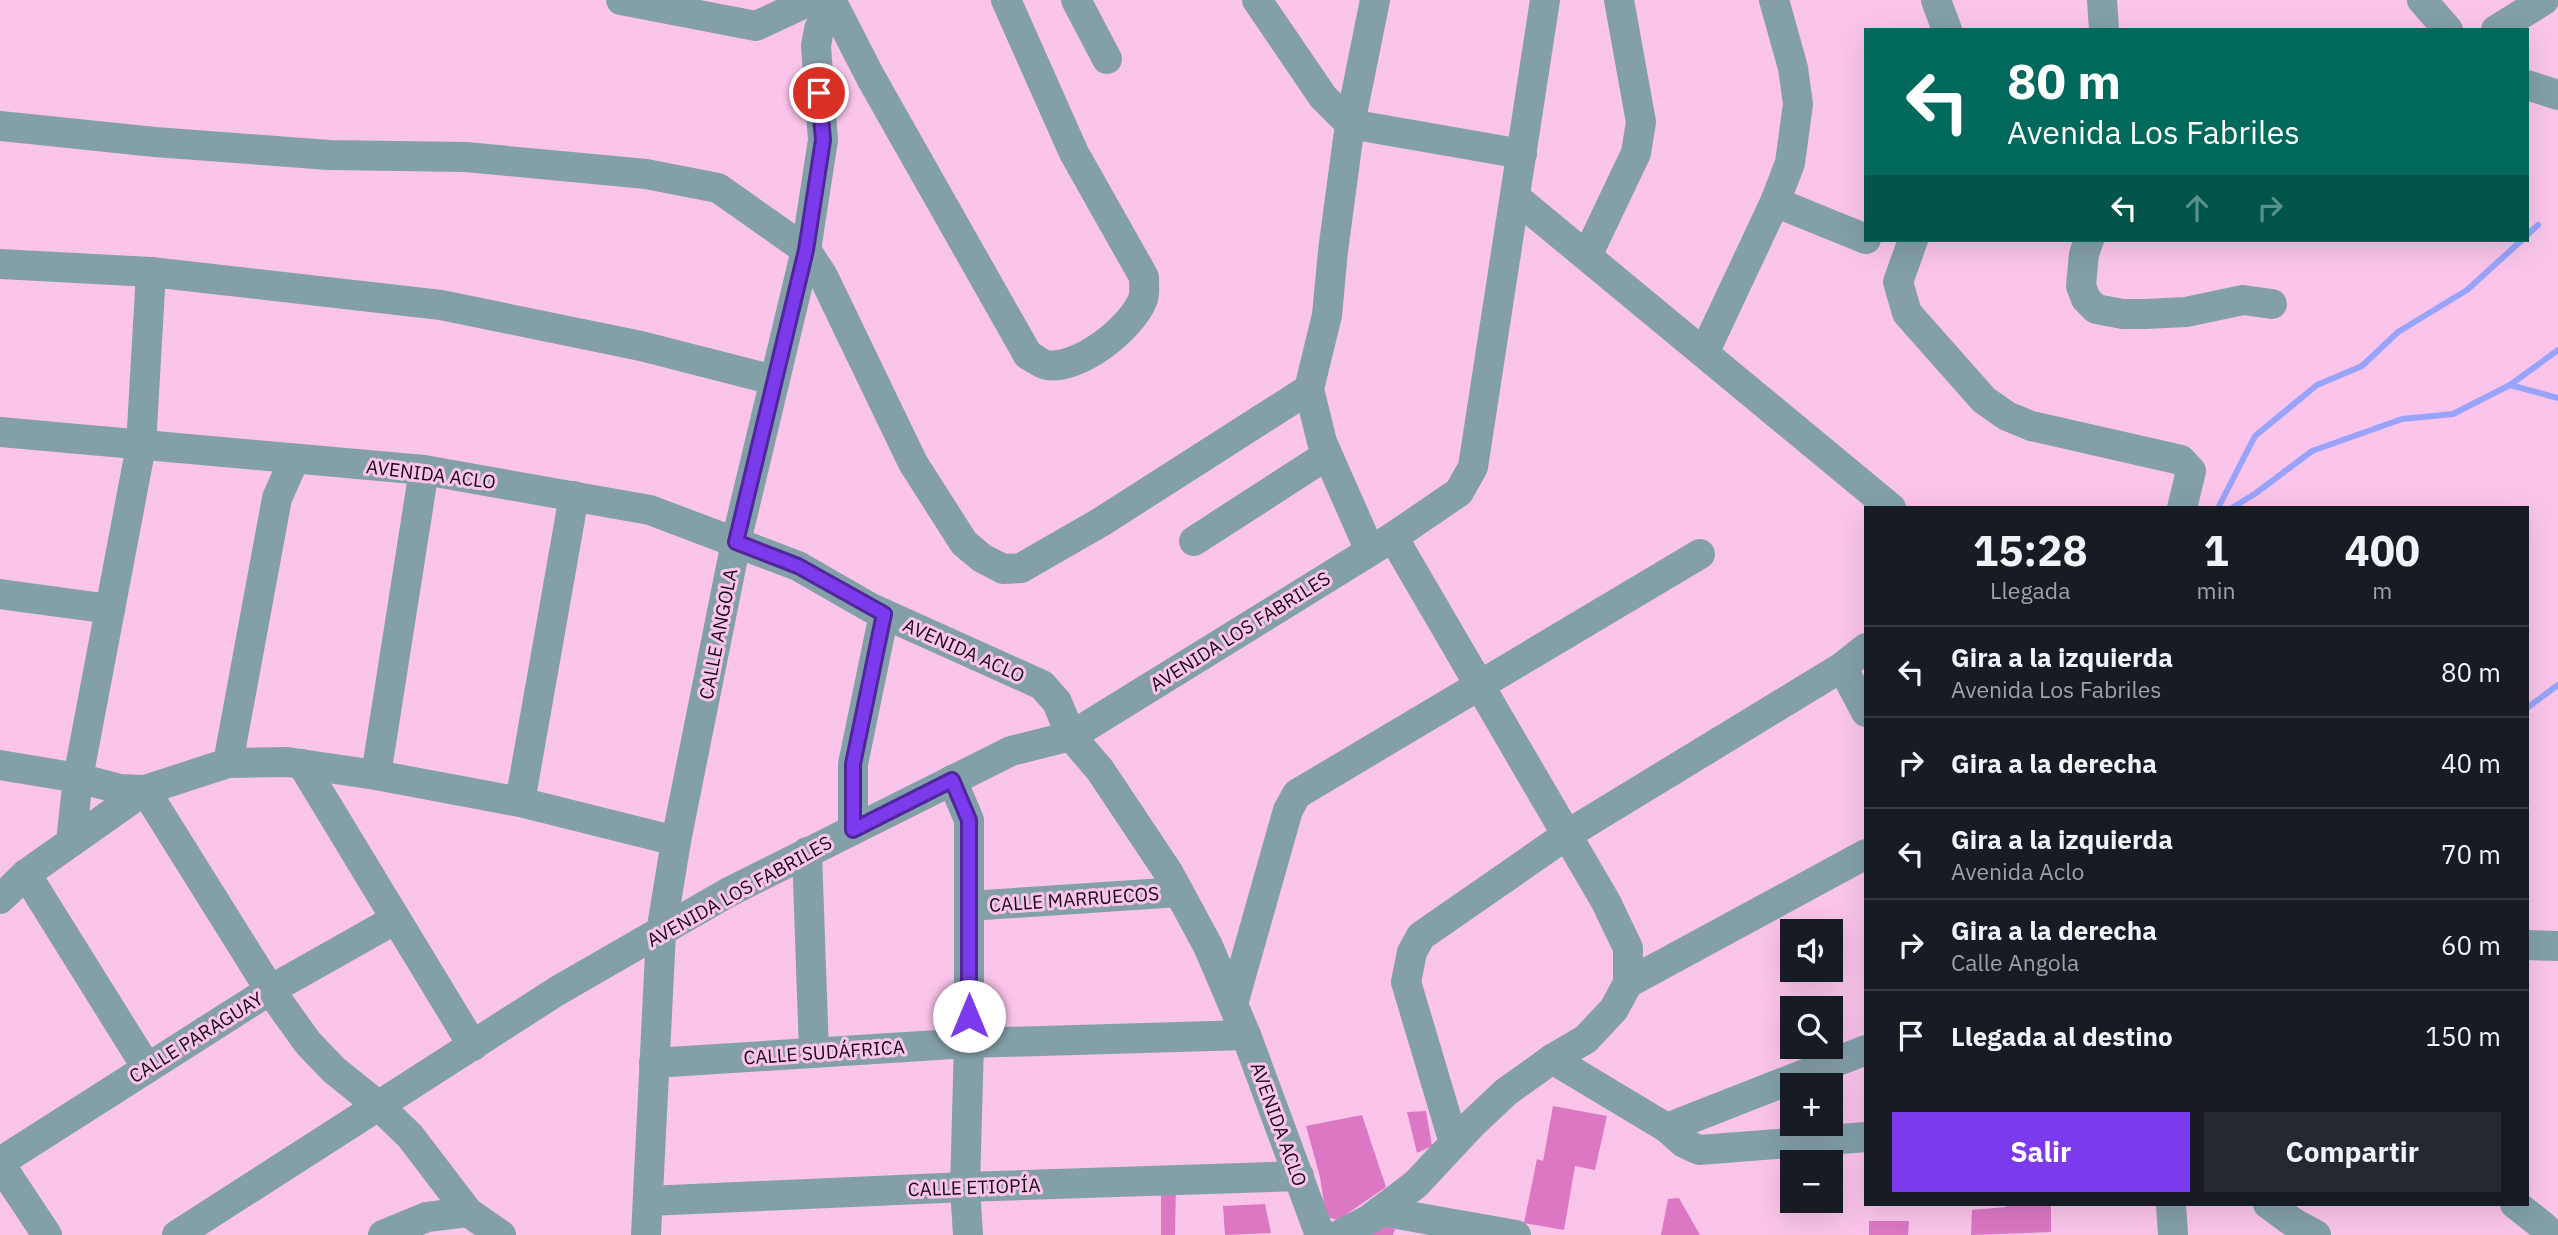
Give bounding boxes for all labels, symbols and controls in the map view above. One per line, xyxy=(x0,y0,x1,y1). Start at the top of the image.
text: 80 m xyxy=(2007,49,2121,112)
icon: left xyxy=(1892,56,1983,147)
pin xyxy=(789,63,849,123)
icon: arrive xyxy=(800,74,838,112)
text: Avenida Los Fabriles xyxy=(2007,111,2300,153)
icon: left xyxy=(2105,189,2143,227)
icon: ahead xyxy=(2178,189,2216,227)
icon: right xyxy=(2251,189,2289,227)
street label: AVENIDA ACLO xyxy=(365,454,497,494)
text: 15:28 xyxy=(1973,523,2088,578)
text: 1 xyxy=(2203,523,2229,578)
text: 400 xyxy=(2344,523,2420,578)
street label: CALLE ANGOLA xyxy=(694,566,742,702)
street label: AVENIDA LOS FABRILES xyxy=(1145,566,1335,696)
text: Llegada xyxy=(1990,575,2070,605)
text: min xyxy=(2197,575,2235,605)
text: m xyxy=(2372,575,2392,605)
street label: AVENIDA ACLO xyxy=(900,613,1028,687)
text: Gira a la izquierda xyxy=(1951,640,2173,674)
icon: left xyxy=(1892,653,1930,691)
text: 80 m xyxy=(2441,655,2501,689)
text: Avenida Los Fabriles xyxy=(1951,674,2162,704)
icon: right xyxy=(1892,744,1930,782)
text: Gira a la derecha xyxy=(1951,746,2157,780)
text: 40 m xyxy=(2441,746,2501,780)
text: Gira a la izquierda xyxy=(1951,822,2173,856)
street label: AVENIDA LOS FABRILES xyxy=(642,830,836,952)
icon: left xyxy=(1892,835,1930,873)
text: 70 m xyxy=(2441,837,2501,871)
text: Avenida Aclo xyxy=(1951,856,2084,886)
street label: CALLE MARRUECOS xyxy=(988,881,1160,917)
text: Gira a la derecha xyxy=(1951,913,2157,947)
map controls xyxy=(1780,919,1843,1213)
button: sound xyxy=(1780,919,1843,982)
icon: right xyxy=(1892,926,1930,964)
text: 60 m xyxy=(2441,928,2501,962)
text: Calle Angola xyxy=(1951,947,2079,977)
position arrow xyxy=(932,979,1006,1053)
street label: CALLE PARAGUAY xyxy=(124,986,268,1088)
button: search xyxy=(1780,996,1843,1059)
icon: arrive xyxy=(1892,1017,1930,1055)
text: Llegada al destino xyxy=(1951,1019,2173,1053)
text: 150 m xyxy=(2425,1019,2501,1053)
street label: CALLE SUDÁFRICA xyxy=(743,1034,905,1070)
street label: AVENIDA ACLO xyxy=(1245,1059,1313,1189)
button: + xyxy=(1780,1073,1843,1136)
button: Salir xyxy=(1892,1112,2190,1192)
button: Compartir xyxy=(2204,1112,2501,1192)
button: − xyxy=(1780,1150,1843,1213)
street label: CALLE ETIOPÍA xyxy=(907,1173,1041,1201)

